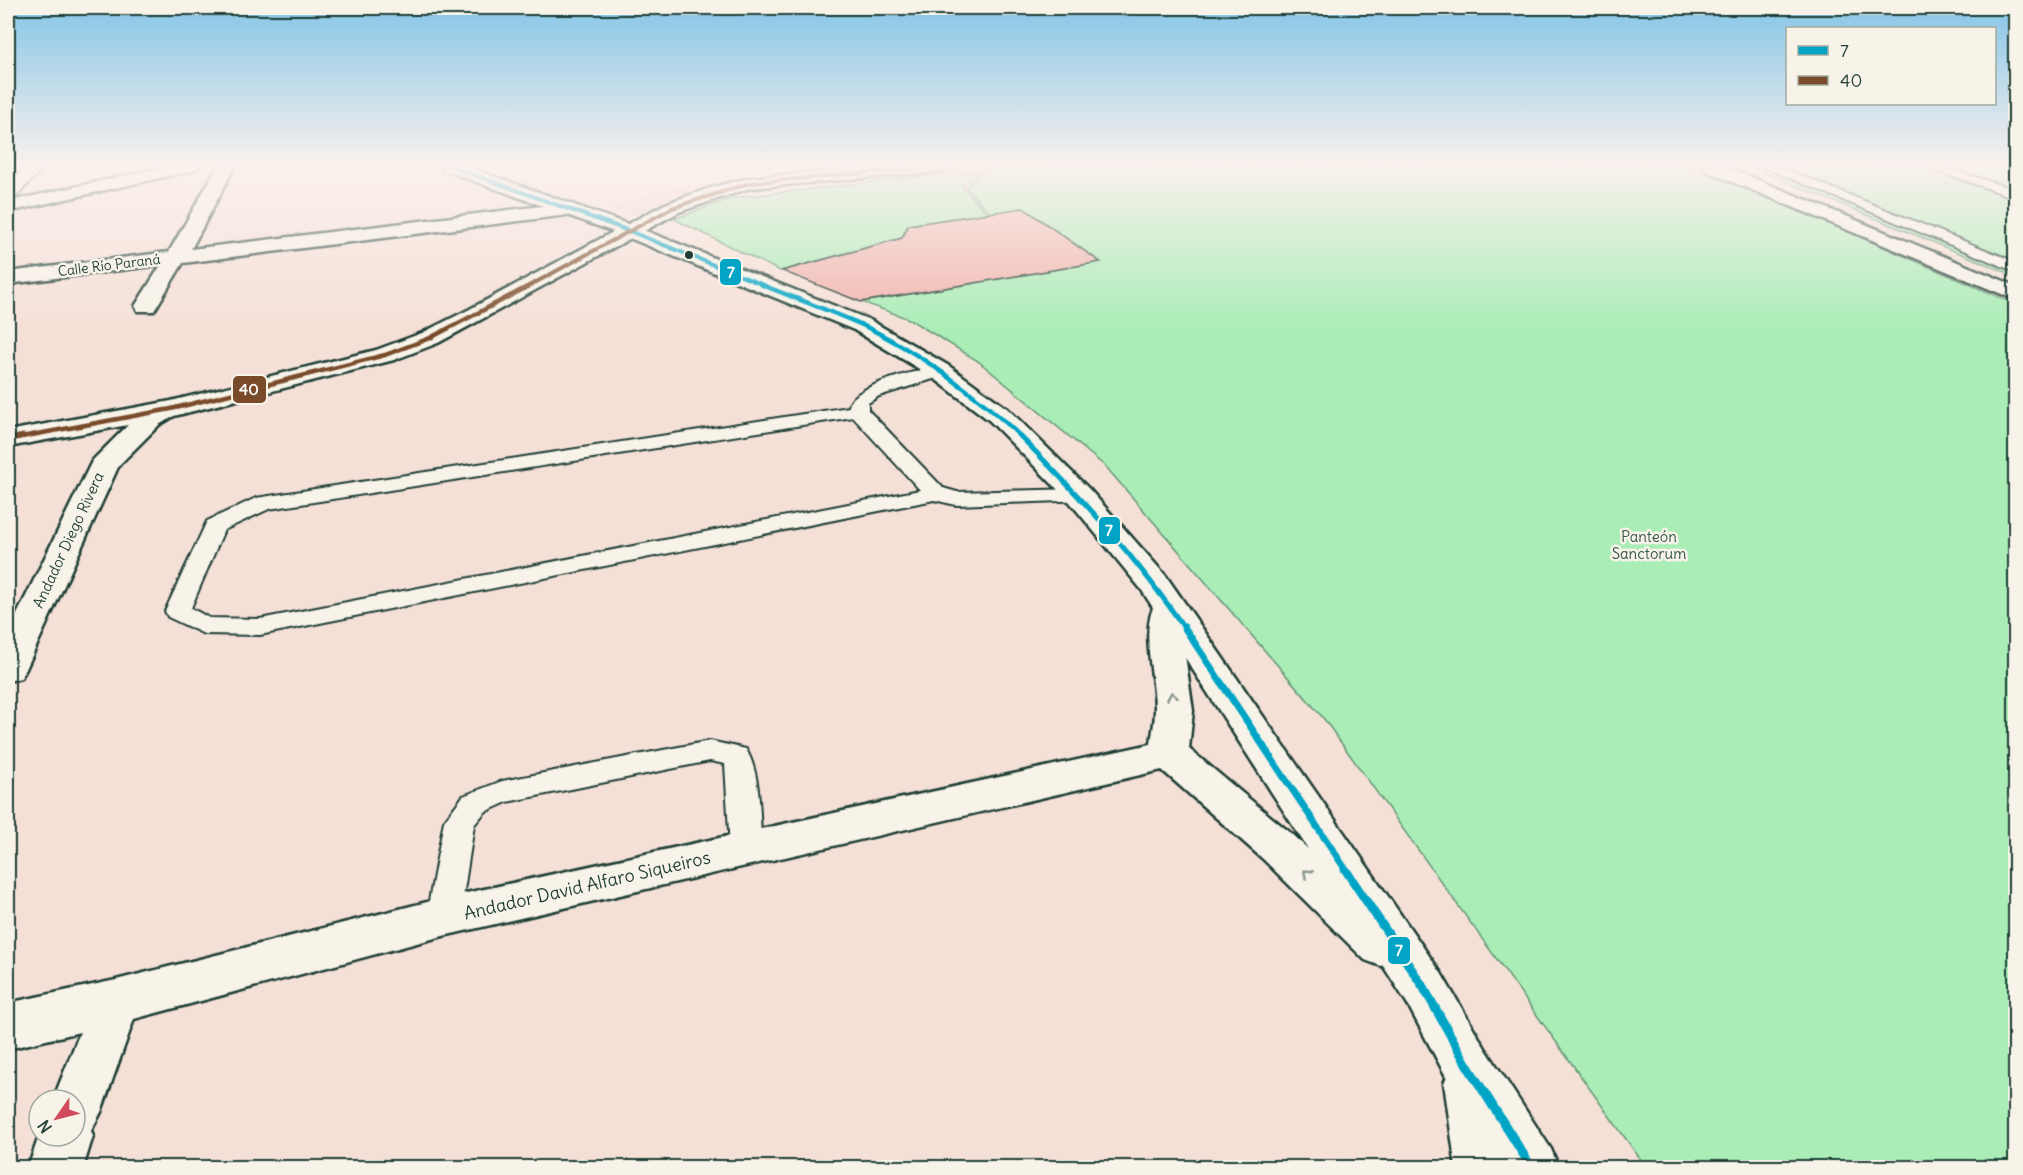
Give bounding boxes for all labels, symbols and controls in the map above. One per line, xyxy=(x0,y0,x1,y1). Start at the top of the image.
legend xyxy=(1786,27,1996,105)
text: 7 xyxy=(1840,39,1849,62)
text: 40 xyxy=(1840,69,1862,92)
unlabelled marker xyxy=(683,249,695,261)
street label: Calle Río Paraná xyxy=(57,250,161,280)
line badge: 7 xyxy=(719,258,742,286)
text: 7 xyxy=(727,262,735,282)
line badge: 40 xyxy=(232,375,267,404)
text: 40 xyxy=(239,379,259,399)
street label: Andador Diego Rivera xyxy=(28,469,108,611)
line badge: 7 xyxy=(1098,516,1121,545)
text: 7 xyxy=(1105,520,1113,540)
park label: Panteón Sanctorum xyxy=(1612,527,1686,563)
one-way arrow xyxy=(1166,692,1178,701)
street label: Andador David Alfaro Siqueiros xyxy=(461,845,713,925)
one-way arrow xyxy=(1304,870,1315,881)
line badge: 7 xyxy=(1387,936,1411,965)
text: 7 xyxy=(1395,940,1403,960)
north arrow xyxy=(27,1088,87,1148)
text: N xyxy=(33,1116,56,1137)

